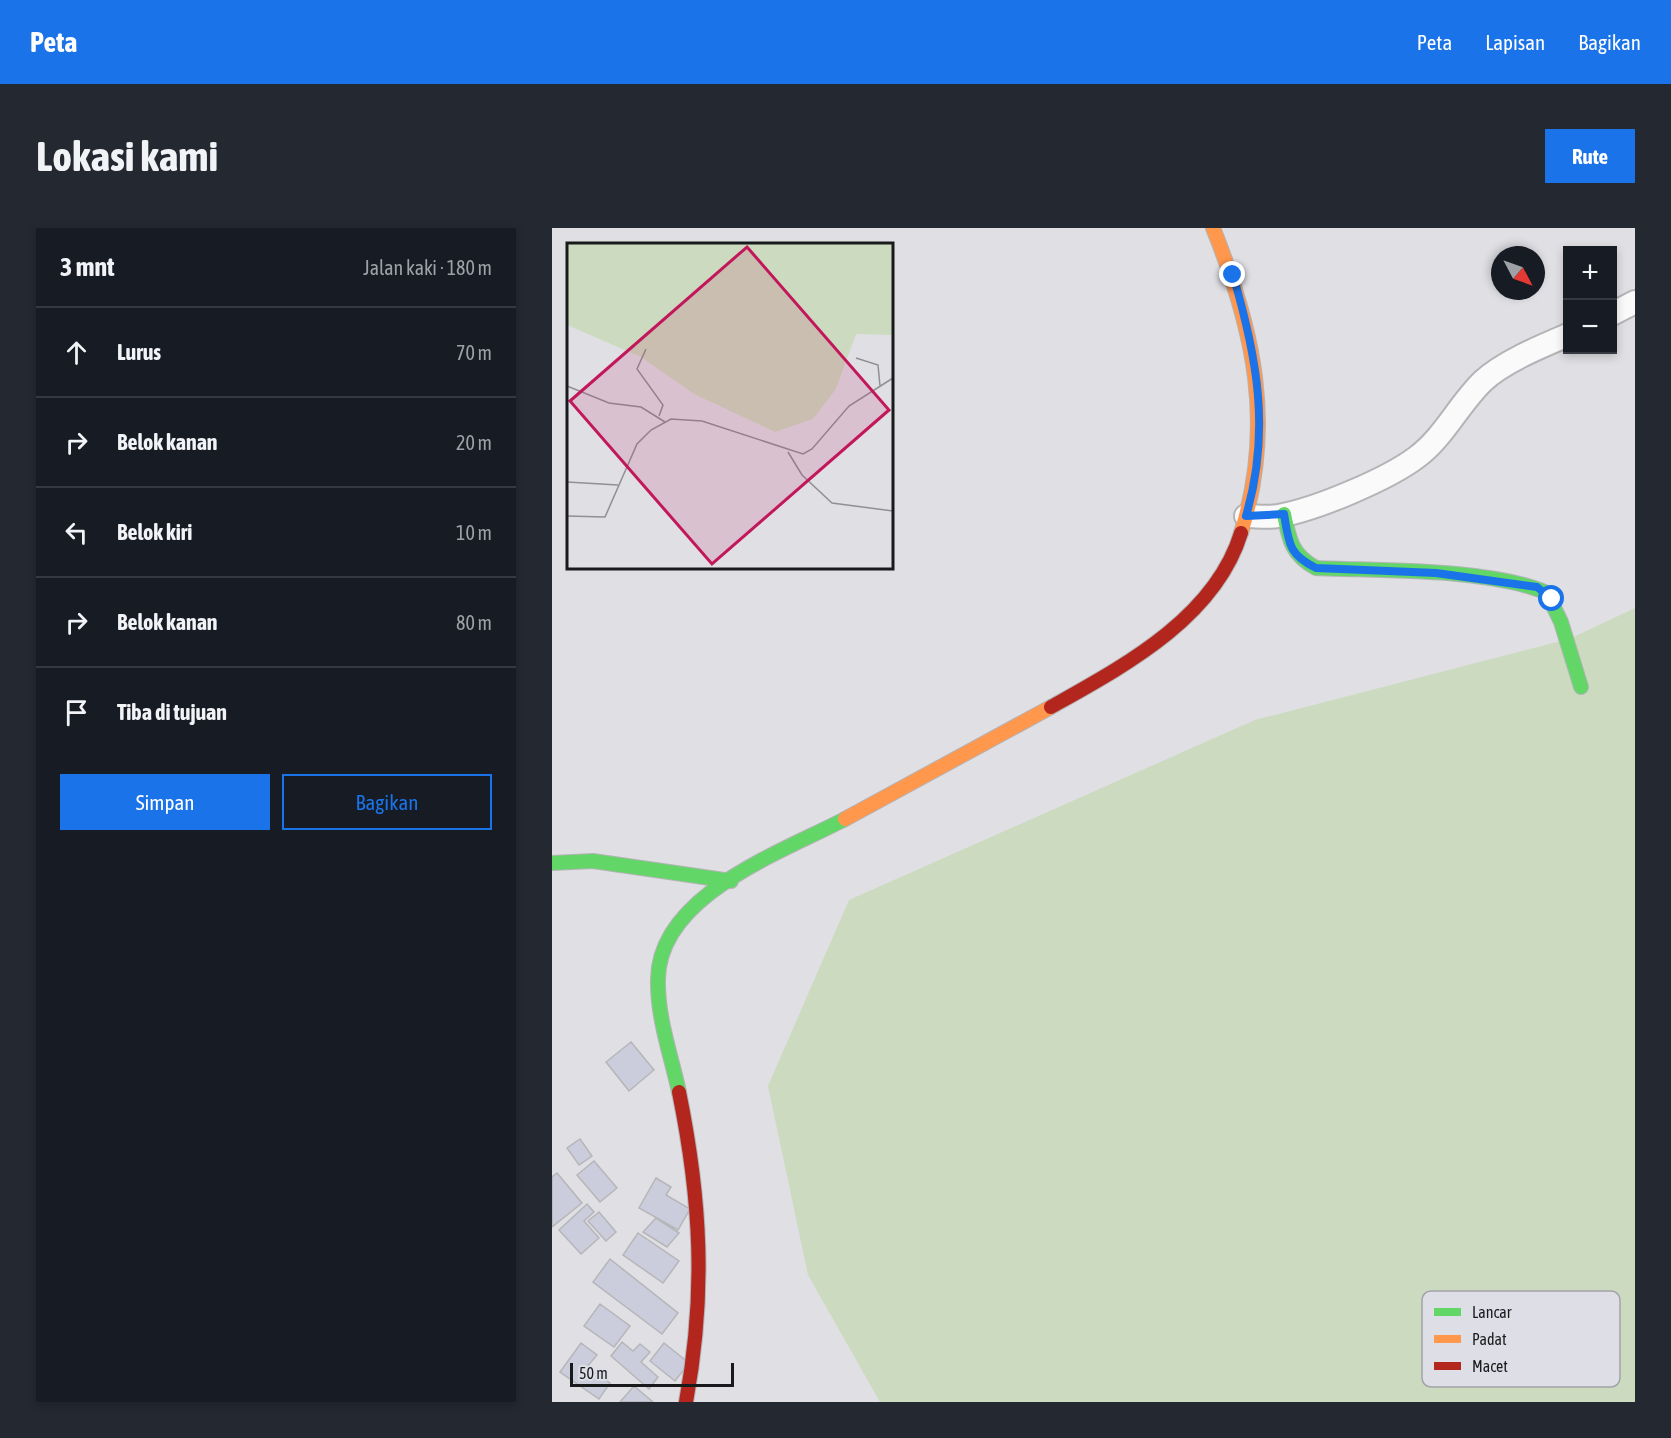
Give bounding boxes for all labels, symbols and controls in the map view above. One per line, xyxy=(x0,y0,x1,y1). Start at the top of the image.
text: Peta xyxy=(30,26,77,58)
text: Peta xyxy=(1417,30,1452,54)
text: Lapisan xyxy=(1485,30,1545,54)
text: Bagikan xyxy=(1578,30,1641,54)
button: Rute xyxy=(1545,129,1635,183)
text: Lokasi kami xyxy=(36,132,218,180)
inset map xyxy=(567,243,892,568)
north arrow xyxy=(1491,246,1545,300)
map controls xyxy=(1563,246,1617,354)
button: + xyxy=(1563,246,1617,300)
text: 3 mnt xyxy=(60,252,115,282)
text: Jalan kaki · 180 m xyxy=(363,256,492,279)
route end xyxy=(1219,261,1245,287)
button: − xyxy=(1563,300,1617,354)
icon: ahead xyxy=(60,336,93,369)
text: Lurus xyxy=(117,339,161,365)
text: 70 m xyxy=(456,341,492,364)
icon: right xyxy=(60,426,93,459)
text: Belok kanan xyxy=(117,429,218,455)
text: 20 m xyxy=(456,431,492,454)
icon: left xyxy=(60,516,93,549)
text: Belok kiri xyxy=(117,519,192,545)
text: 10 m xyxy=(456,521,492,544)
route start xyxy=(1538,585,1564,611)
icon: right xyxy=(60,606,93,639)
text: Belok kanan xyxy=(117,609,218,635)
text: 80 m xyxy=(456,611,492,634)
icon: arrive xyxy=(60,696,93,729)
text: Tiba di tujuan xyxy=(117,699,227,725)
button: Simpan xyxy=(60,774,270,830)
button: Bagikan xyxy=(282,774,492,830)
legend xyxy=(1422,1291,1620,1387)
text: Lancar xyxy=(1472,1303,1512,1321)
text: Padat xyxy=(1472,1330,1507,1348)
text: Macet xyxy=(1472,1357,1508,1375)
scale bar xyxy=(570,1360,734,1388)
text: 50 m xyxy=(579,1364,608,1382)

